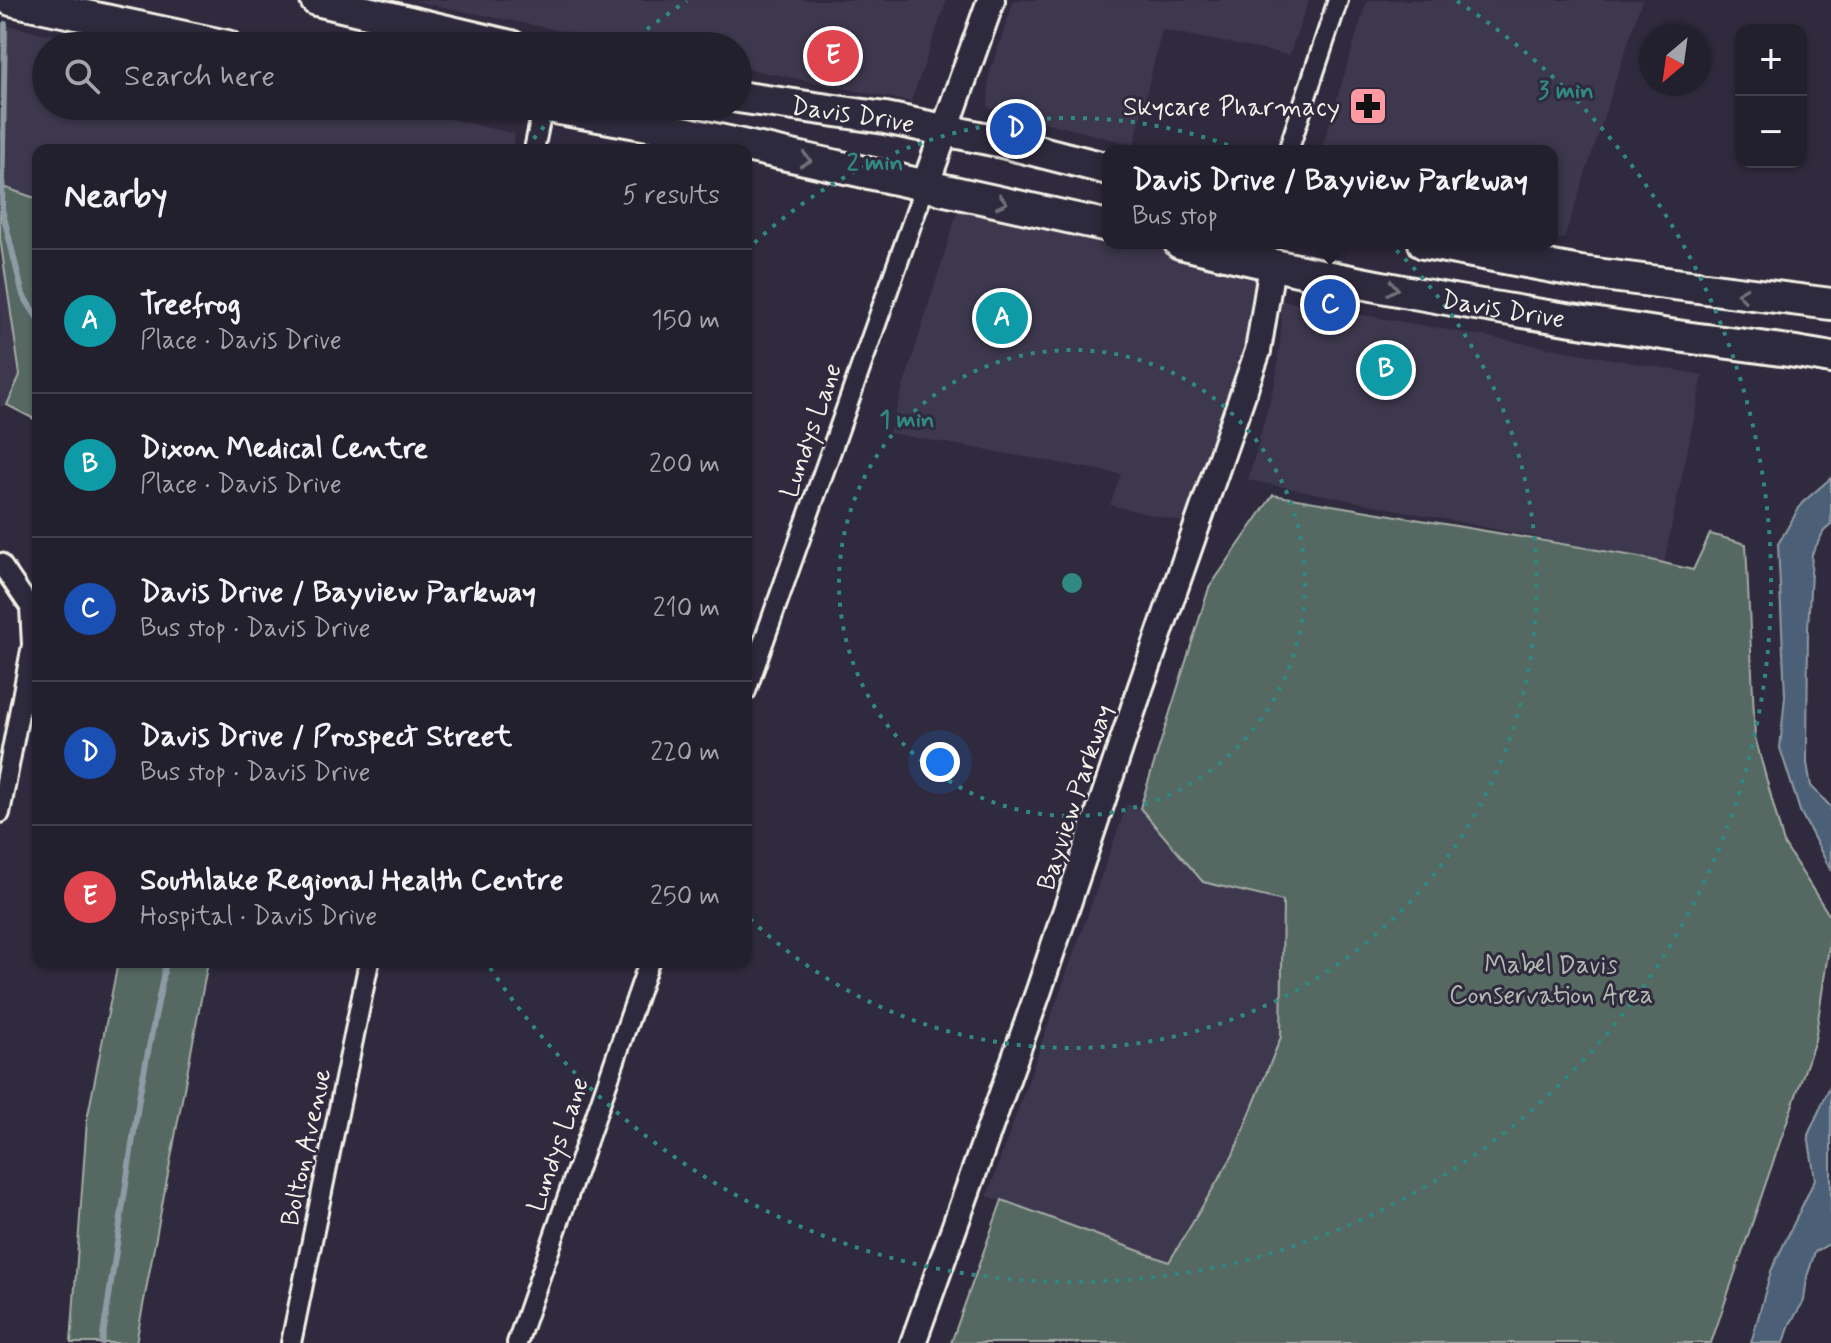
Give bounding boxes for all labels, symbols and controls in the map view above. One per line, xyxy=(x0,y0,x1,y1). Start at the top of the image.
north arrow xyxy=(1639,24,1711,96)
map controls xyxy=(1735,24,1807,168)
button: + xyxy=(1735,24,1807,96)
pin: E xyxy=(807,26,859,86)
search box xyxy=(32,32,752,120)
icon: search xyxy=(60,54,104,98)
text: Search here xyxy=(124,57,275,96)
text: 3 min xyxy=(1538,76,1594,107)
pharmacy icon: Skycare Pharmacy xyxy=(1347,85,1389,127)
street label: Davis Drive xyxy=(789,90,917,143)
place label: Skycare Pharmacy xyxy=(1123,91,1340,125)
button: − xyxy=(1735,96,1807,168)
pin: D xyxy=(990,99,1042,159)
popup xyxy=(1102,145,1558,249)
text: 2 min xyxy=(847,148,903,179)
one-way arrow xyxy=(799,151,812,168)
text: Davis Drive / Bayview Parkway xyxy=(1132,161,1528,200)
text: Nearby xyxy=(64,174,168,219)
text: 5 results xyxy=(622,179,720,213)
one-way arrow xyxy=(994,193,1008,210)
text: Bus stop xyxy=(1132,200,1218,234)
pin: C xyxy=(1304,275,1356,335)
one-way arrow xyxy=(1386,278,1400,295)
street label: Davis Drive xyxy=(1439,283,1567,338)
text: Treefrog xyxy=(140,285,241,324)
one-way arrow xyxy=(1736,286,1749,303)
pin: A xyxy=(976,288,1028,348)
text: A xyxy=(81,304,99,338)
text: 150 m xyxy=(651,304,720,338)
text: Place · Davis Drive xyxy=(140,324,342,358)
pin: B xyxy=(1360,340,1412,400)
street label: Lundys Lane xyxy=(773,359,851,503)
text: 1 min xyxy=(879,405,935,436)
text: Dixon Medical Centre xyxy=(140,429,428,468)
text: B xyxy=(82,448,98,482)
text: 200 m xyxy=(649,448,720,482)
text: Place · Davis Drive xyxy=(140,468,342,502)
centre of rings xyxy=(1058,569,1086,597)
text: Davis Drive / Bayview Parkway xyxy=(140,573,536,612)
text: C xyxy=(81,592,99,626)
text: 210 m xyxy=(653,592,720,626)
text: Bus stop · Davis Drive xyxy=(140,612,371,646)
street label: Bayview Parkway xyxy=(1030,700,1122,895)
text: Davis Drive / Prospect Street xyxy=(140,717,512,756)
text: D xyxy=(81,736,99,770)
text: 220 m xyxy=(650,736,720,770)
your location xyxy=(920,742,960,782)
text: Bus stop · Davis Drive xyxy=(140,756,371,790)
text: Southlake Regional Health Centre xyxy=(140,861,564,900)
text: E xyxy=(82,880,98,914)
text: 250 m xyxy=(650,880,720,914)
text: Hospital · Davis Drive xyxy=(140,900,377,934)
park label: Mabel Davis Conservation Area xyxy=(1449,949,1653,1013)
street label: Bolton Avenue xyxy=(274,1066,340,1229)
street label: Lundys Lane xyxy=(520,1073,598,1217)

